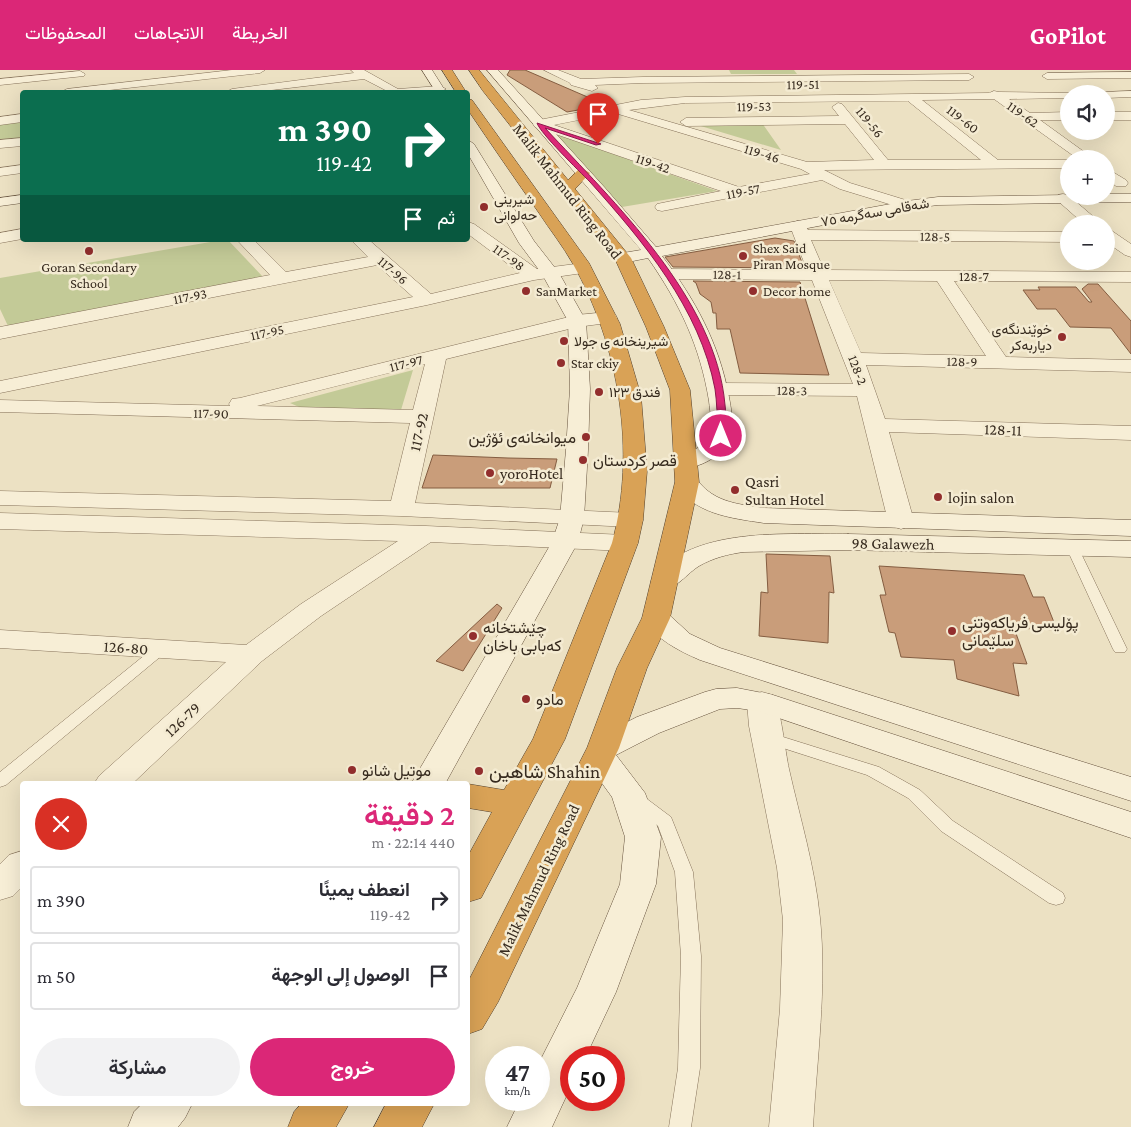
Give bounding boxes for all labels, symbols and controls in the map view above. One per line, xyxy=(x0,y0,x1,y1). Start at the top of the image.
text: GoPilot xyxy=(1030,22,1106,49)
text: المحفوظات xyxy=(25,23,106,43)
text: الاتجاهات xyxy=(134,23,204,43)
text: الخريطة xyxy=(232,23,288,43)
street label: 119-51 xyxy=(787,76,820,92)
map controls xyxy=(1060,85,1115,270)
button: sound xyxy=(1060,85,1115,140)
pin xyxy=(577,93,619,144)
street label: 119-62 xyxy=(1004,97,1042,131)
street label: 119-53 xyxy=(737,98,771,114)
icon: arrive xyxy=(584,100,612,128)
street label: 119-60 xyxy=(944,101,982,137)
street label: 119-56 xyxy=(853,103,887,141)
text: 390 m xyxy=(278,110,372,149)
icon: right xyxy=(390,110,455,175)
street label: Malik Mahmud Ring Road xyxy=(509,120,626,263)
street label: 119-46 xyxy=(742,140,782,166)
street label: 119-42 xyxy=(634,150,673,176)
button: + xyxy=(1060,150,1115,205)
text: 119-42 xyxy=(316,151,372,176)
street label: 119-57 xyxy=(725,180,762,202)
place label: شیرینی ‌حەلوانی xyxy=(494,191,537,224)
street label: شەقامی سەگرمە ٧٥ xyxy=(820,195,931,230)
marker: شیرینی ‌حەلوانی xyxy=(478,201,490,213)
icon: arrive xyxy=(399,205,427,233)
text: ثم xyxy=(437,207,455,228)
button: − xyxy=(1060,215,1115,270)
street label: 128-5 xyxy=(920,228,950,244)
street label: 117-98 xyxy=(490,240,528,274)
place label: Shex Said Piran Mosque xyxy=(753,240,830,272)
marker: Goran Secondary School xyxy=(83,245,95,257)
marker: Shex Said Piran Mosque xyxy=(737,250,749,262)
street label: 117-96 xyxy=(375,253,411,287)
place label: Goran Secondary School xyxy=(41,259,137,291)
street label: 128-1 xyxy=(713,266,742,282)
street label: 128-7 xyxy=(959,268,990,284)
place label: SanMarket xyxy=(536,283,597,299)
place label: Decor home xyxy=(763,283,831,299)
street label: 117-93 xyxy=(172,285,208,307)
marker: SanMarket xyxy=(520,285,532,297)
marker: Decor home xyxy=(747,285,759,297)
street label: 117-95 xyxy=(249,321,285,343)
place label: خوێندنگەی دیاربەکر xyxy=(992,321,1052,354)
marker: خوێندنگەی دیاربەکر xyxy=(1056,331,1068,343)
place label: شیرینخانه ی جولا xyxy=(574,333,668,350)
marker: شیرینخانه ی جولا xyxy=(558,335,570,347)
street label: 117-97 xyxy=(388,351,425,375)
street label: 128-2 xyxy=(845,353,871,387)
street label: 128-9 xyxy=(946,353,978,369)
place label: Star ckiy xyxy=(571,355,619,371)
marker: Star ckiy xyxy=(555,357,567,369)
street label: 128-3 xyxy=(777,382,807,398)
place label: فندق ١٢٣ xyxy=(609,384,660,401)
marker: فندق ١٢٣ xyxy=(593,386,605,398)
street label: 117-90 xyxy=(193,405,229,421)
position arrow xyxy=(694,409,746,461)
street label: 117-92 xyxy=(406,411,431,453)
street label: 128-11 xyxy=(984,420,1022,439)
place label: میوانخانەی ئۆژین xyxy=(469,429,576,448)
marker: میوانخانەی ئۆژین xyxy=(580,431,592,443)
place label: قصر كردستان xyxy=(593,452,677,471)
marker: قصر كردستان xyxy=(577,454,589,466)
place label: yoroHotel xyxy=(499,465,563,483)
marker: yoroHotel xyxy=(484,467,496,479)
place label: Qasri Sultan Hotel xyxy=(745,473,824,508)
marker: Qasri Sultan Hotel xyxy=(729,484,741,496)
place label: lojin salon xyxy=(948,489,1015,507)
marker: lojin salon xyxy=(932,491,944,503)
street label: 98 Galawezh xyxy=(851,534,935,553)
place label: پۆلیسی فریاکەوتنی سلێمانی xyxy=(962,614,1079,651)
place label: چێشتخانە کەبابی باخان xyxy=(483,619,562,656)
marker: پۆلیسی فریاکەوتنی سلێمانی xyxy=(946,625,958,637)
marker: چێشتخانە کەبابی باخان xyxy=(467,630,479,642)
street label: 126-80 xyxy=(103,637,149,658)
place label: مادو xyxy=(536,691,563,710)
marker: مادو xyxy=(520,693,532,705)
street label: 126-79 xyxy=(161,699,203,740)
place label: شاهین Shahin xyxy=(489,761,600,783)
place label: موتيل شانو xyxy=(362,762,431,781)
marker: موتيل شانو xyxy=(346,764,358,776)
marker: شاهین Shahin xyxy=(473,765,485,777)
button: close xyxy=(35,798,87,850)
text: 2 دقيقة xyxy=(364,798,455,831)
street label: Malik Mahmud Ring Road xyxy=(494,801,584,959)
text: 440 m · 22:14 xyxy=(372,834,455,851)
text: انعطف يمينًا xyxy=(319,879,410,900)
icon: right xyxy=(425,886,453,914)
text: 390 m xyxy=(37,890,85,911)
text: 119-42 xyxy=(370,906,410,923)
icon: arrive xyxy=(425,962,453,990)
text: الوصول إلى الوجهة xyxy=(271,964,410,985)
text: 50 m xyxy=(37,966,76,987)
button: مشاركة xyxy=(35,1038,240,1096)
button: خروج xyxy=(250,1038,455,1096)
speed limit sign: 50 xyxy=(560,1046,625,1111)
text: 47 xyxy=(505,1059,530,1086)
text: km/h xyxy=(505,1084,530,1098)

